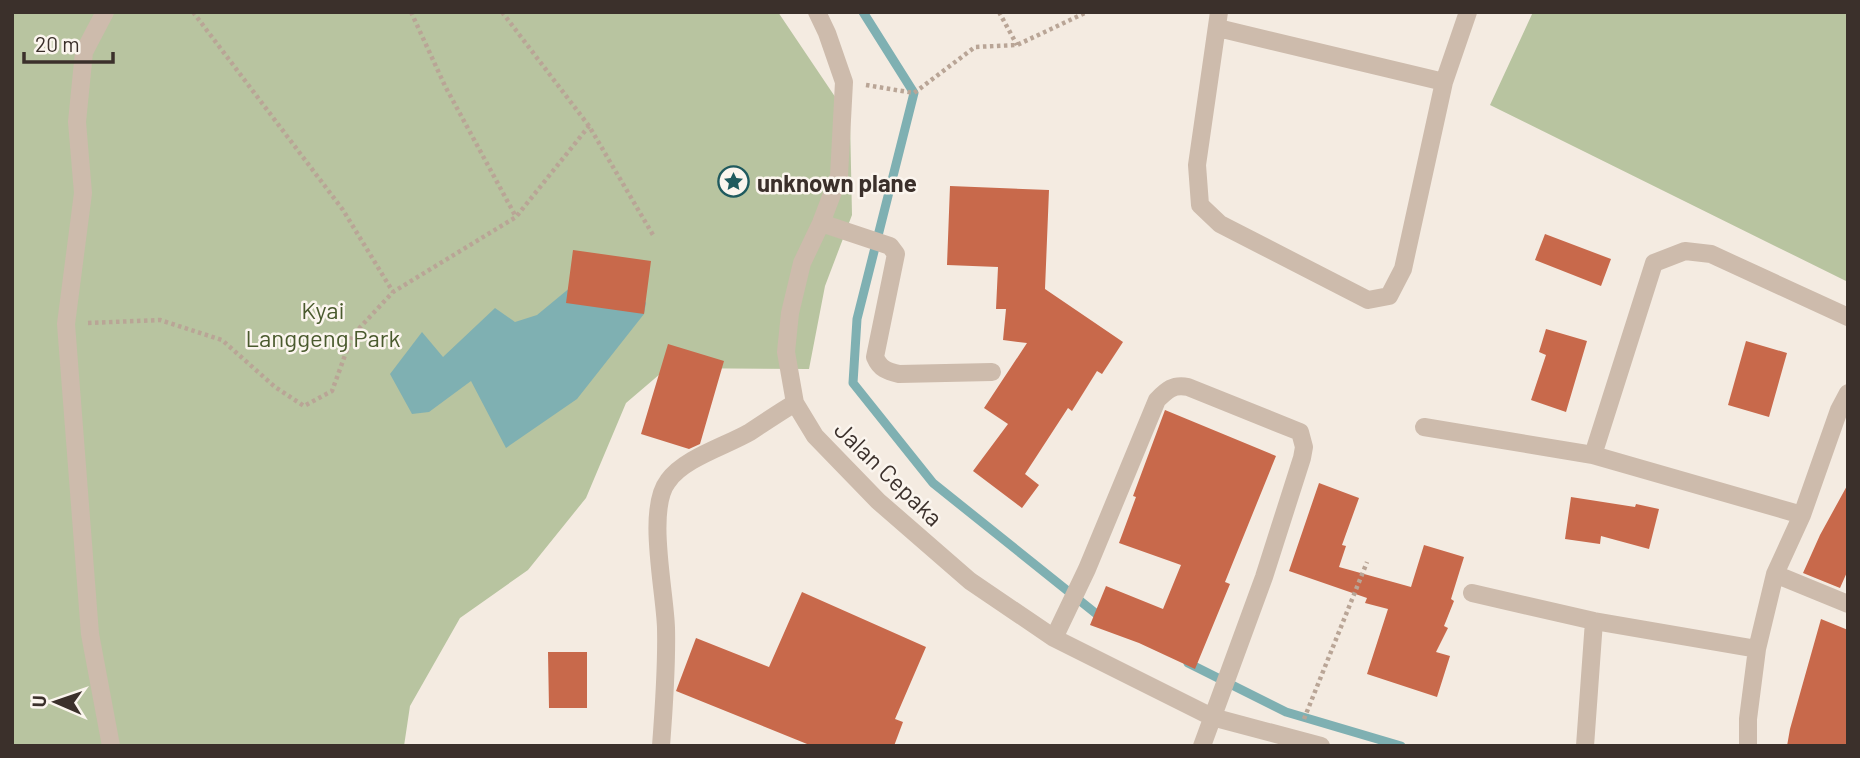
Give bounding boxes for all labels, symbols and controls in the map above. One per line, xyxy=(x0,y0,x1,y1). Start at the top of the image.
scale bar xyxy=(24,21,114,65)
text: 20 m xyxy=(35,31,80,56)
place icon: unknown plane xyxy=(717,165,751,199)
place label: unknown plane xyxy=(757,168,917,197)
park label: Kyai Langgeng Park xyxy=(245,295,401,352)
street label: Jalan Cepaka xyxy=(829,414,949,532)
north arrow xyxy=(21,667,91,737)
text: U xyxy=(27,695,50,708)

